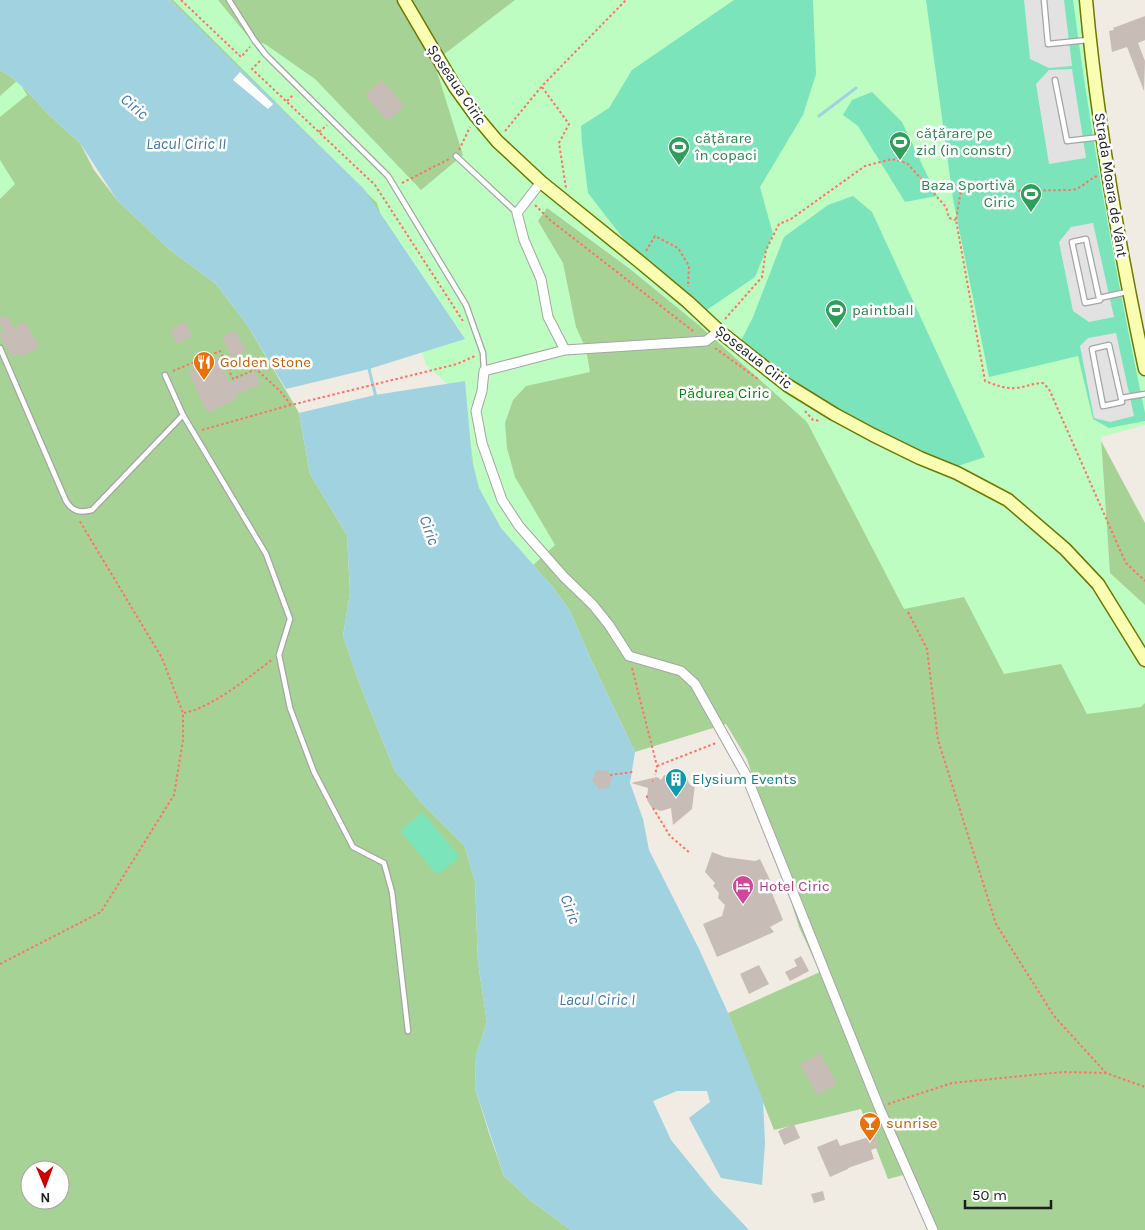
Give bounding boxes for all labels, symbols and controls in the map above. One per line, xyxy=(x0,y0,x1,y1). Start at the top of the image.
street label: Șoseaua Ciric xyxy=(423,41,491,129)
water label: Ciric xyxy=(117,89,153,124)
street label: Strada Moara de Vânt xyxy=(1091,111,1131,259)
place label: cățărare pe zid (in constr) xyxy=(916,124,1012,159)
place label: cățărare în copaci xyxy=(694,129,757,164)
sports icon: cățărare pe zid (in constr) xyxy=(888,130,912,161)
water label: Lacul Ciric II xyxy=(146,134,226,153)
sports icon: cățărare în copaci xyxy=(667,135,691,166)
place label: Baza Sportivă Ciric xyxy=(921,176,1015,211)
sports icon: Baza Sportivă Ciric xyxy=(1019,182,1043,213)
sports icon: paintball xyxy=(824,298,848,329)
place label: paintball xyxy=(852,301,914,319)
street label: Șoseaua Ciric xyxy=(712,321,796,393)
restaurant icon: Golden Stone xyxy=(192,350,216,381)
place label: Golden Stone xyxy=(220,353,311,371)
park label: Pădurea Ciric xyxy=(679,384,769,402)
water label: Ciric xyxy=(415,513,444,548)
building icon: Elysium Events xyxy=(664,767,688,798)
place label: Elysium Events xyxy=(692,770,797,788)
hotel icon: Hotel Ciric xyxy=(731,874,755,905)
place label: Hotel Ciric xyxy=(759,877,830,895)
water label: Ciric xyxy=(556,892,585,927)
water label: Lacul Ciric I xyxy=(559,990,635,1009)
bar icon: sunrise xyxy=(858,1111,882,1142)
place label: sunrise xyxy=(886,1114,938,1132)
north arrow xyxy=(20,1160,70,1210)
scale bar xyxy=(965,1178,1051,1210)
text: 50 m xyxy=(972,1186,1007,1204)
text: N xyxy=(40,1189,50,1206)

